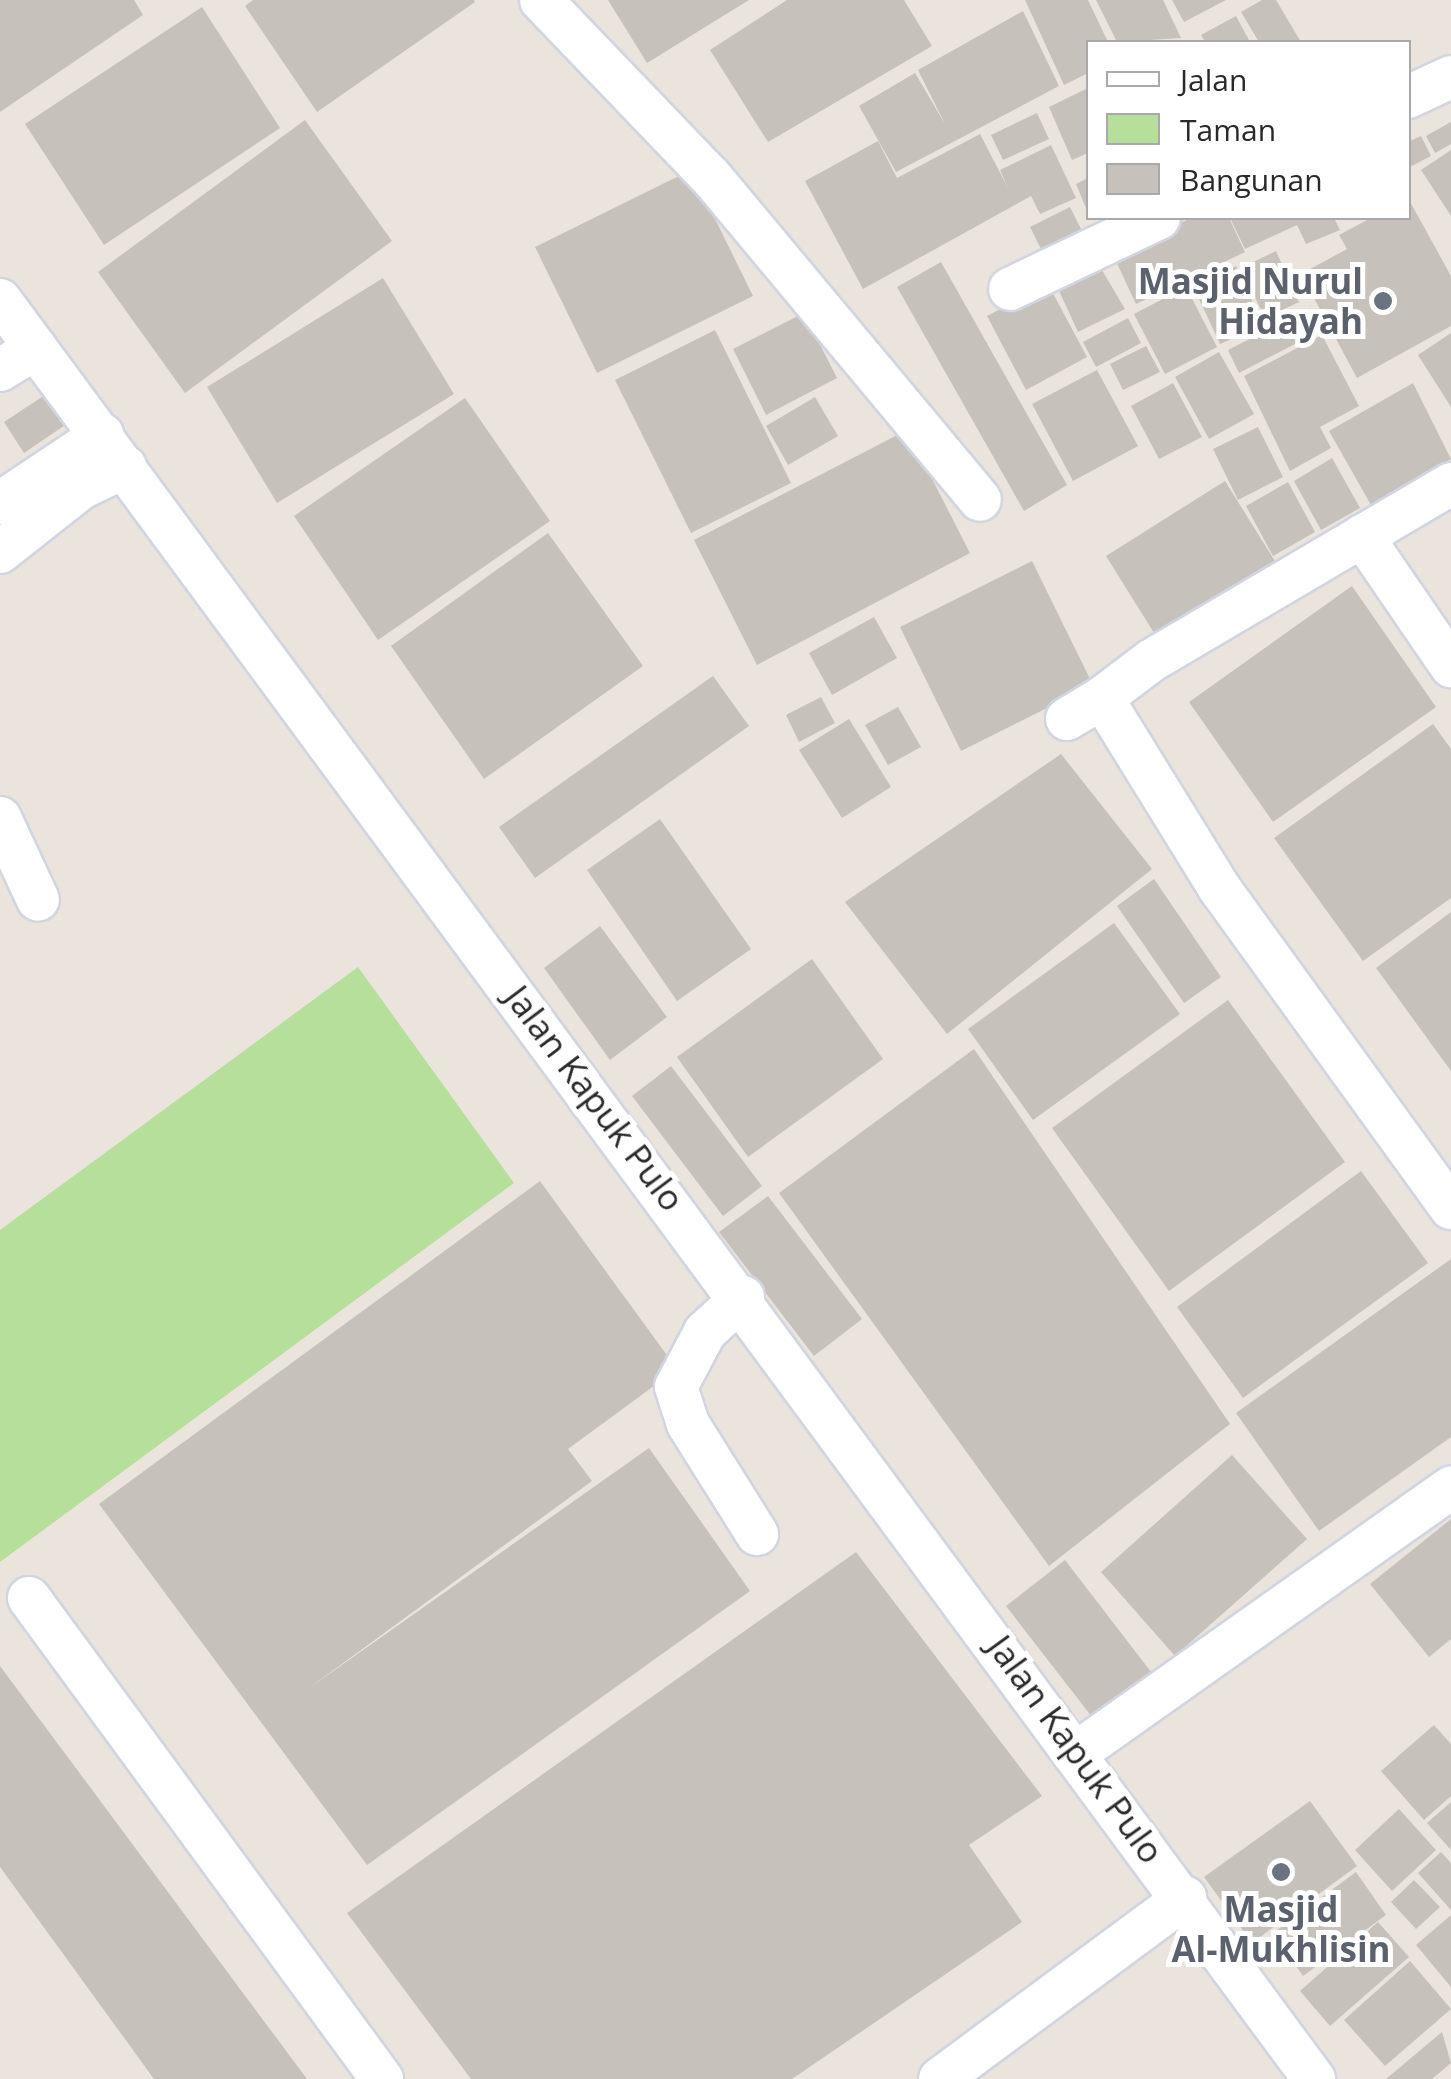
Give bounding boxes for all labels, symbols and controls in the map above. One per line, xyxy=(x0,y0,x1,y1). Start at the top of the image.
legend xyxy=(1086,40,1411,220)
text: Jalan xyxy=(1180,59,1247,100)
text: Taman xyxy=(1180,109,1276,150)
text: Bangunan xyxy=(1180,159,1323,200)
place label: Masjid Nurul Hidayah xyxy=(1138,260,1363,342)
marker: Masjid Nurul Hidayah xyxy=(1372,290,1394,312)
street label: Jalan Kapuk Pulo xyxy=(497,977,693,1219)
street label: Jalan Kapuk Pulo xyxy=(979,1627,1173,1871)
marker: Masjid Al-Mukhlisin xyxy=(1270,1861,1292,1883)
place label: Masjid Al-Mukhlisin xyxy=(1171,1888,1391,1970)

